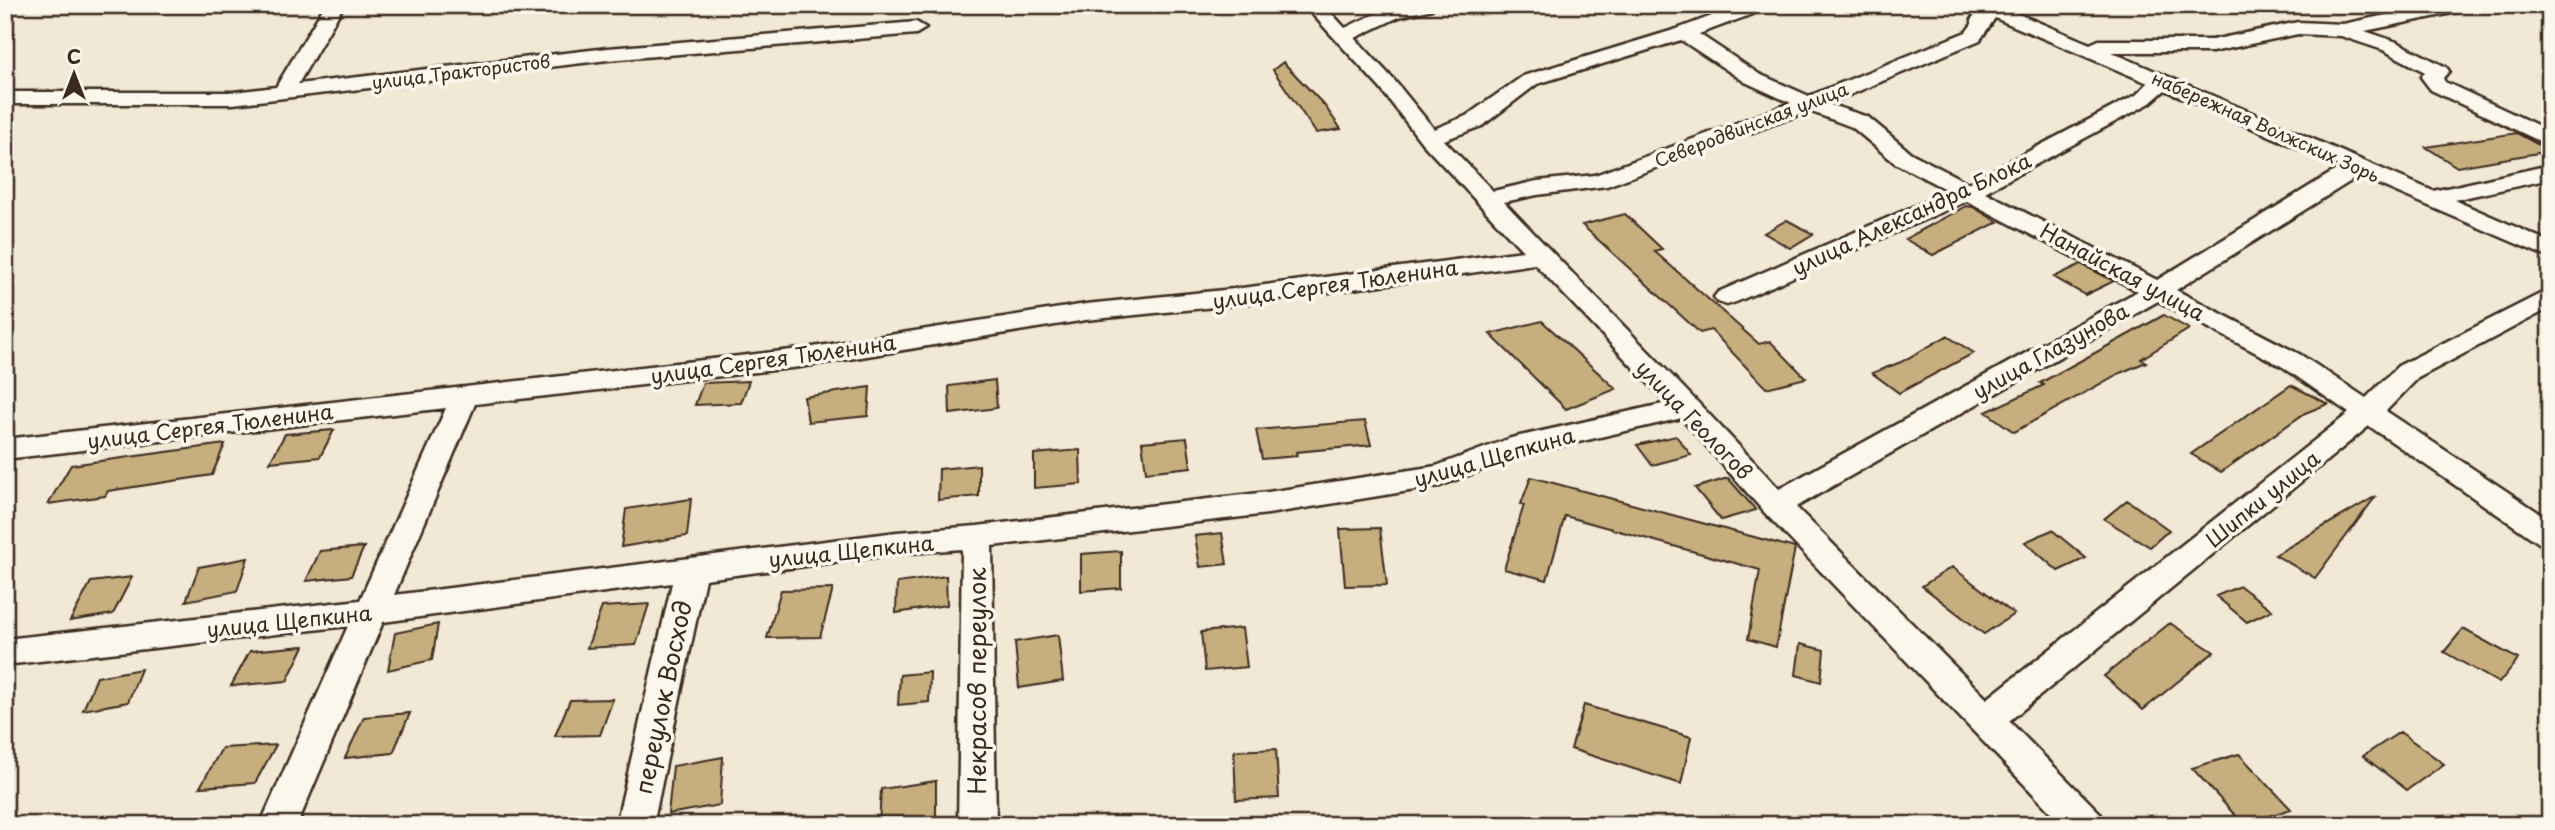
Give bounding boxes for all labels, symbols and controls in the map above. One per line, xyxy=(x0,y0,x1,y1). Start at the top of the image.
north arrow xyxy=(38,38,108,108)
text: С xyxy=(67,42,81,70)
street label: улица Трактористов xyxy=(370,47,552,95)
street label: набережная Волжских Зорь xyxy=(2148,63,2384,189)
street label: Северодвинская улица xyxy=(1650,74,1852,173)
street label: улица Александра Блока xyxy=(1786,143,2036,283)
street label: Нанайская улица xyxy=(2035,214,2212,328)
street label: улица Сергея Тюленина xyxy=(1210,250,1461,316)
street label: улица Глазунова xyxy=(1966,294,2134,406)
street label: улица Сергея Тюленина xyxy=(648,325,899,391)
street label: улица Геологов xyxy=(1629,352,1761,486)
street label: улица Сергея Тюленина xyxy=(85,394,336,456)
street label: улица Щепкина xyxy=(1410,418,1579,494)
street label: Шипки улица xyxy=(2198,441,2327,554)
street label: улица Щепкина xyxy=(767,525,936,575)
street label: Некрасов переулок xyxy=(958,567,994,795)
street label: улица Щепкина xyxy=(205,595,374,645)
street label: переулок Восход xyxy=(624,597,700,797)

